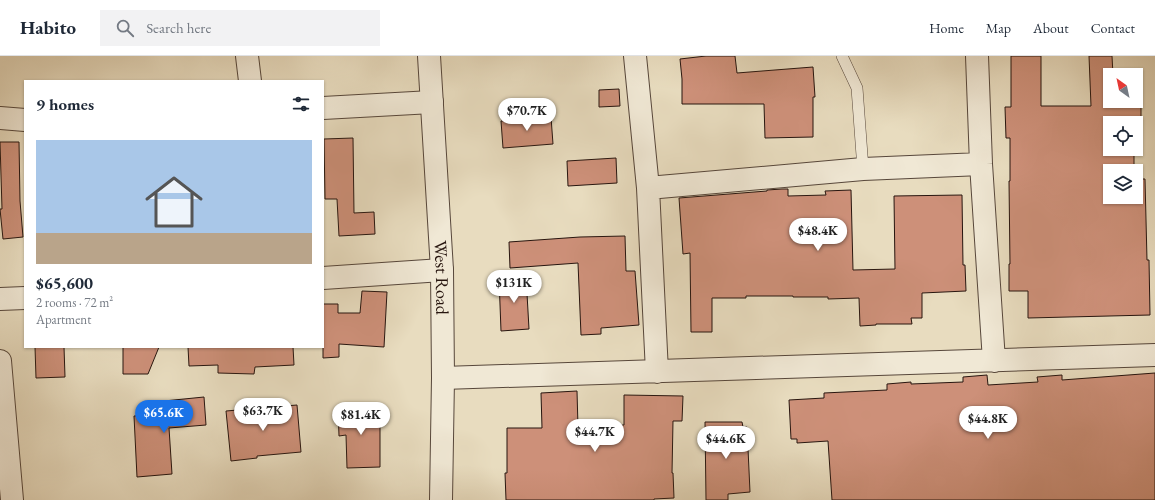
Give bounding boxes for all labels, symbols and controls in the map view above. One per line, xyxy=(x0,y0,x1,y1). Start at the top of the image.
search box xyxy=(100,10,380,46)
text: Habito xyxy=(20,15,76,40)
icon: search xyxy=(114,17,136,39)
text: Search here xyxy=(146,18,211,37)
text: Home xyxy=(929,19,964,37)
text: Map xyxy=(986,19,1011,37)
text: About xyxy=(1033,19,1069,37)
text: Contact xyxy=(1091,19,1135,37)
north arrow xyxy=(1103,68,1143,108)
map controls xyxy=(1103,68,1143,204)
text: 9 homes xyxy=(36,93,94,115)
icon: filters xyxy=(290,93,312,115)
pin: $70.7K xyxy=(494,98,560,132)
text: $70.7K xyxy=(507,102,547,119)
button: locate xyxy=(1103,116,1143,156)
button: layers xyxy=(1103,164,1143,204)
icon: home xyxy=(138,166,210,238)
pin: $48.4K xyxy=(785,218,851,252)
text: $48.4K xyxy=(798,222,838,239)
street label: West Road xyxy=(429,240,454,316)
pin: $131K xyxy=(486,270,542,304)
text: $65,600 xyxy=(36,272,93,294)
text: $131K xyxy=(496,274,532,291)
text: 2 rooms · 72 m² xyxy=(36,294,113,311)
text: Apartment xyxy=(36,311,91,328)
pin: $63.7K xyxy=(230,398,296,432)
pin: $65.6K xyxy=(131,400,197,434)
text: $63.7K xyxy=(243,402,283,419)
pin: $81.4K xyxy=(328,402,394,436)
text: $65.6K xyxy=(144,404,184,421)
text: $81.4K xyxy=(341,406,381,423)
pin: $44.8K xyxy=(955,406,1021,440)
text: $44.8K xyxy=(968,410,1008,427)
pin: $44.7K xyxy=(562,419,628,453)
text: $44.7K xyxy=(575,423,615,440)
pin: $44.6K xyxy=(693,426,759,460)
text: $44.6K xyxy=(706,430,746,447)

